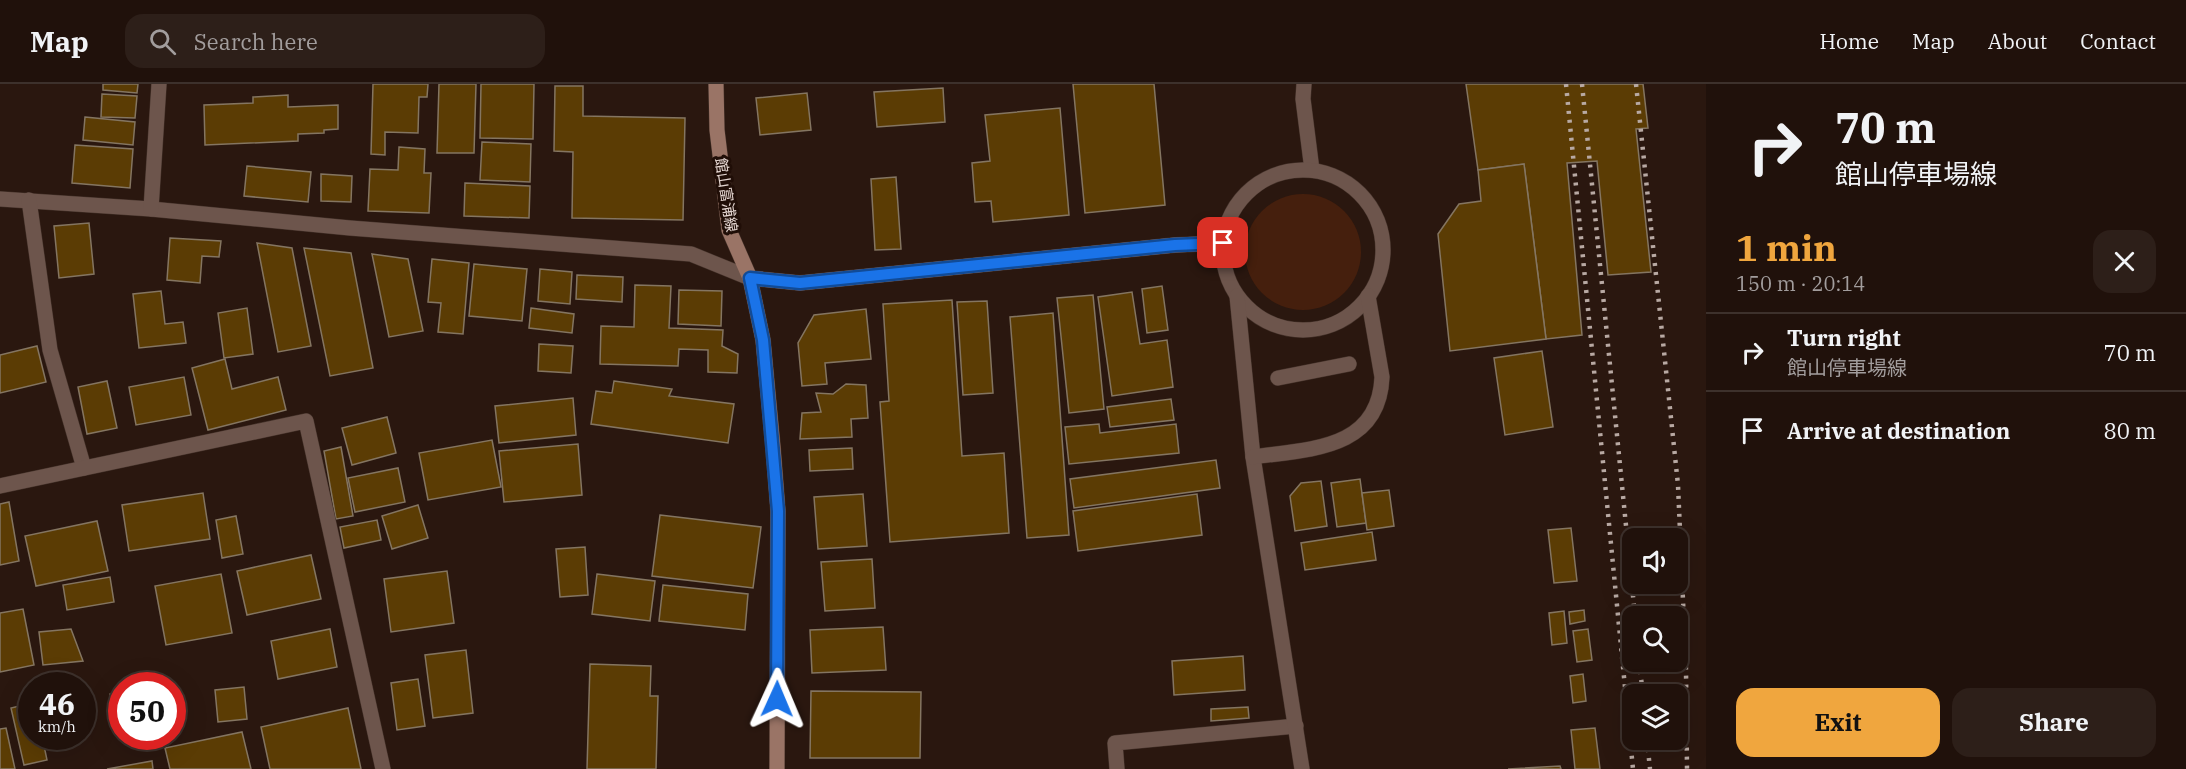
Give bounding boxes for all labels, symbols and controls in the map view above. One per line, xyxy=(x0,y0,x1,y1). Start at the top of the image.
search box xyxy=(125,14,545,68)
text: Map xyxy=(30,23,89,60)
icon: search xyxy=(146,25,179,58)
text: Search here xyxy=(194,27,318,56)
text: Home xyxy=(1819,27,1879,55)
text: Map xyxy=(1912,27,1955,55)
text: About xyxy=(1988,27,2047,55)
text: Contact xyxy=(2080,27,2156,55)
text: 70 m xyxy=(1835,100,1936,155)
icon: right xyxy=(1736,108,1814,186)
street label: 館山富浦線 xyxy=(711,156,742,233)
text: 館山停車場線 xyxy=(1835,156,1997,191)
pin xyxy=(1197,217,1248,268)
text: 1 min xyxy=(1736,224,1837,271)
icon: arrive xyxy=(1206,226,1239,259)
button: close xyxy=(2093,230,2156,293)
text: 150 m · 20:14 xyxy=(1736,270,1865,297)
text: Turn right xyxy=(1787,323,1901,352)
icon: right xyxy=(1736,336,1769,369)
text: 70 m xyxy=(2104,338,2156,367)
text: 館山停車場線 xyxy=(1787,354,1907,381)
icon: arrive xyxy=(1736,414,1769,447)
text: Arrive at destination xyxy=(1787,416,2010,445)
text: 80 m xyxy=(2104,416,2156,445)
map controls xyxy=(1622,528,1688,750)
button: sound xyxy=(1622,528,1688,594)
button: search xyxy=(1622,606,1688,672)
position arrow xyxy=(745,667,809,731)
speed limit sign: 50 xyxy=(108,672,186,750)
text: 46 xyxy=(39,684,75,723)
button: layers xyxy=(1622,684,1688,750)
button: Exit xyxy=(1736,688,1940,757)
button: Share xyxy=(1952,688,2156,757)
text: km/h xyxy=(38,717,76,736)

